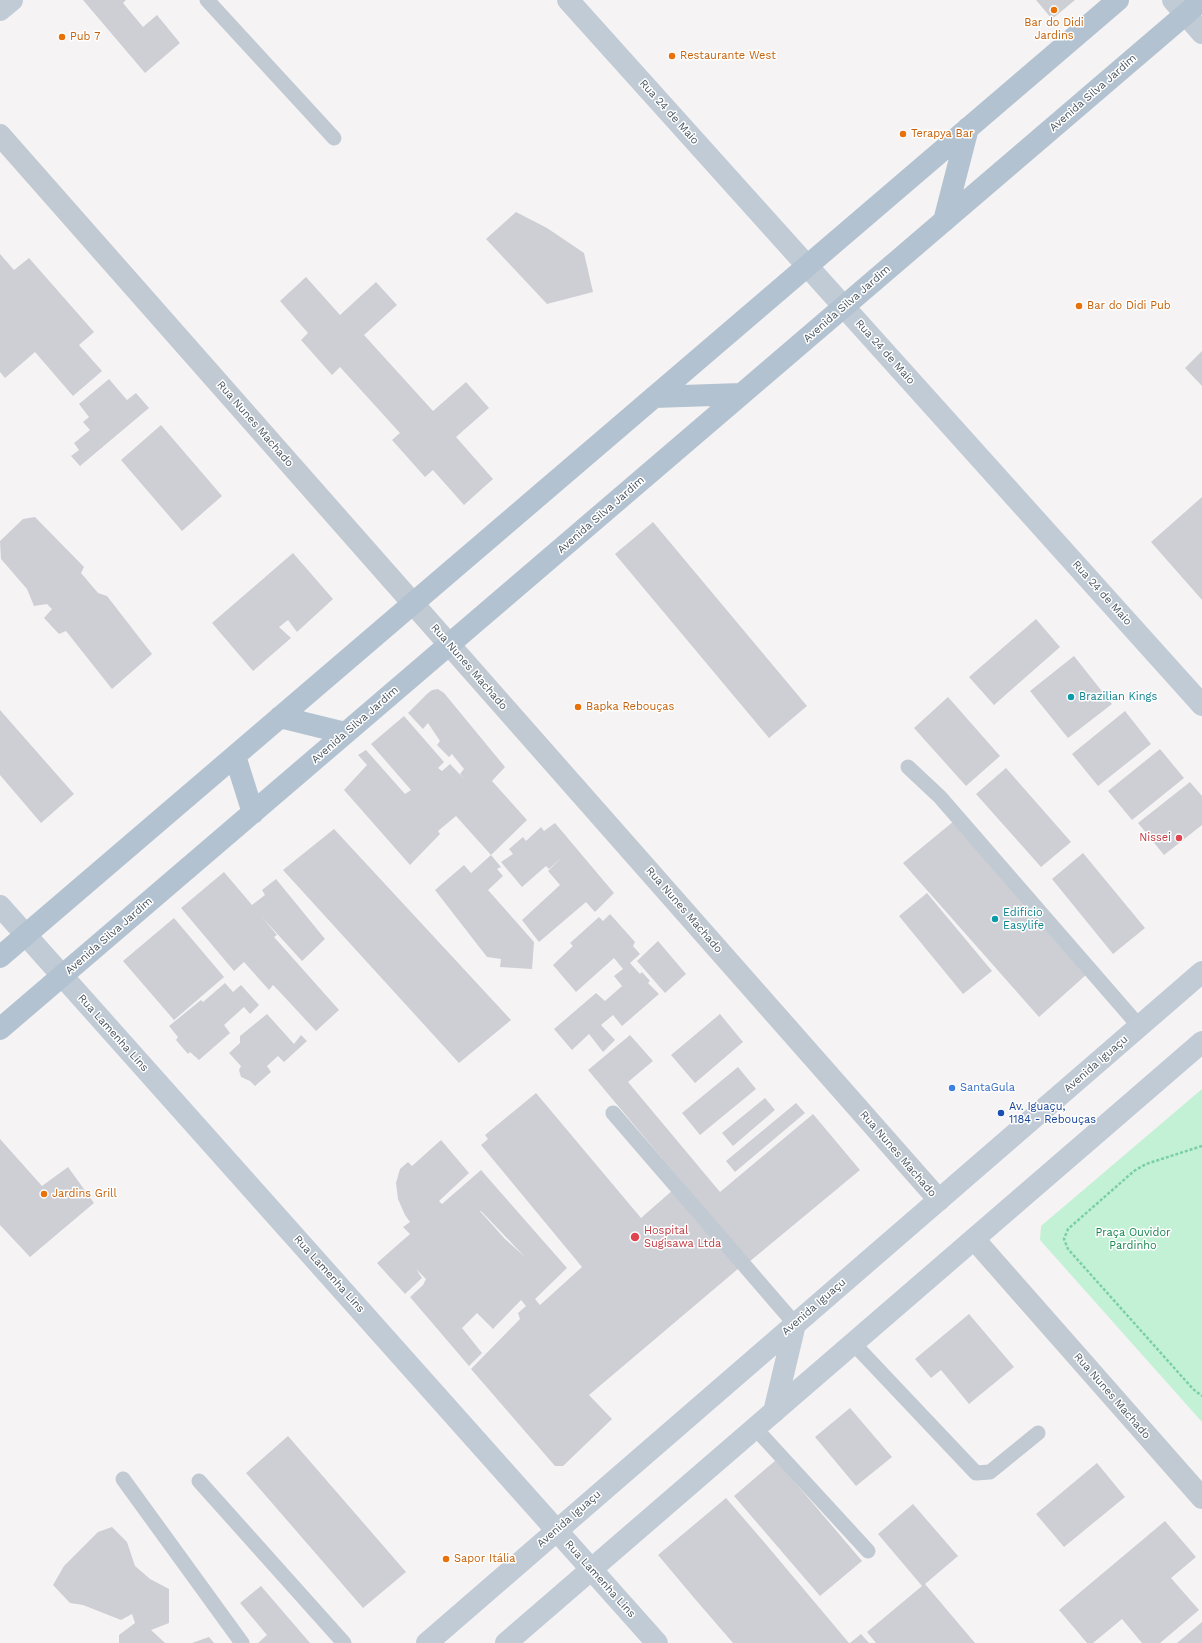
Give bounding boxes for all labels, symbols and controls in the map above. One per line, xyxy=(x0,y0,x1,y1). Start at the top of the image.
marker: Bar do Didi Jardins xyxy=(1049,5,1059,15)
place label: Bar do Didi Jardins xyxy=(1024,16,1084,42)
place label: Pub 7 xyxy=(70,30,100,44)
marker: Pub 7 xyxy=(57,32,67,42)
place label: Restaurante West xyxy=(680,49,776,63)
marker: Restaurante West xyxy=(667,51,677,61)
street label: Avenida Silva Jardim xyxy=(1047,52,1139,134)
street label: Rua 24 de Maio xyxy=(636,77,702,147)
place label: Terapya Bar xyxy=(911,127,973,141)
marker: Terapya Bar xyxy=(898,129,908,139)
street label: Avenida Silva Jardim xyxy=(801,263,893,345)
place label: Bar do Didi Pub xyxy=(1087,299,1171,313)
marker: Bar do Didi Pub xyxy=(1074,301,1084,311)
street label: Rua 24 de Maio xyxy=(852,317,918,387)
street label: Rua Nunes Machado xyxy=(214,378,296,470)
street label: Avenida Silva Jardim xyxy=(555,474,647,556)
street label: Rua 24 de Maio xyxy=(1069,558,1135,628)
street label: Rua Nunes Machado xyxy=(428,621,510,713)
street label: Avenida Silva Jardim xyxy=(309,684,401,766)
place label: Brazilian Kings xyxy=(1079,690,1157,704)
marker: Brazilian Kings xyxy=(1066,692,1076,702)
place label: Bapka Rebouças xyxy=(586,700,674,714)
marker: Bapka Rebouças xyxy=(573,702,583,712)
place label: Nissei xyxy=(1139,831,1171,845)
marker: Nissei xyxy=(1174,833,1184,843)
street label: Rua Nunes Machado xyxy=(643,864,725,956)
street label: Avenida Silva Jardim xyxy=(63,895,155,977)
place label: Edifício Easylife xyxy=(1003,906,1044,932)
marker: Edifício Easylife xyxy=(990,914,1000,924)
street label: Rua Lamenha Lins xyxy=(75,992,151,1074)
street label: Avenida Iguaçu xyxy=(1061,1033,1131,1095)
place label: SantaGula xyxy=(960,1081,1015,1095)
marker: SantaGula xyxy=(947,1083,957,1093)
place label: Av. Iguaçu, 1184 - Rebouças xyxy=(1009,1100,1096,1126)
street label: Rua Nunes Machado xyxy=(857,1108,939,1200)
marker: Av. Iguaçu, 1184 - Rebouças xyxy=(996,1108,1006,1118)
place label: Jardins Grill xyxy=(52,1187,117,1201)
marker: Jardins Grill xyxy=(39,1189,49,1199)
place label: Hospital Sugisawa Ltda xyxy=(644,1224,721,1250)
park label: Praça Ouvidor Pardinho xyxy=(1095,1226,1171,1252)
marker: Hospital Sugisawa Ltda xyxy=(629,1231,641,1243)
street label: Rua Lamenha Lins xyxy=(291,1233,367,1315)
street label: Avenida Iguaçu xyxy=(779,1276,849,1338)
street label: Rua Nunes Machado xyxy=(1071,1350,1153,1442)
street label: Avenida Iguaçu xyxy=(534,1488,604,1550)
street label: Rua Lamenha Lins xyxy=(562,1538,638,1620)
place label: Sapor Itália xyxy=(454,1552,516,1566)
marker: Sapor Itália xyxy=(441,1554,451,1564)

